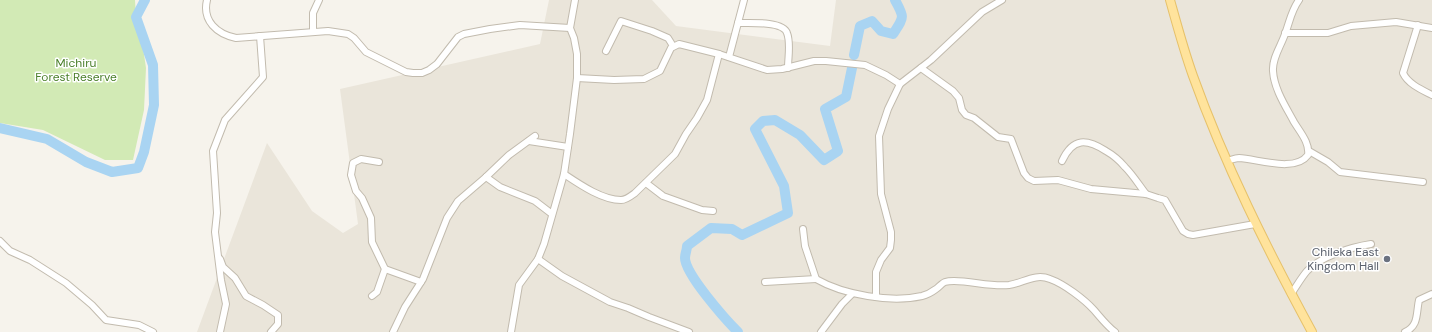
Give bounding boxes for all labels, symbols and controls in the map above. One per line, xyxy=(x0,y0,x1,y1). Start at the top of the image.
park label: Michiru Forest Reserve xyxy=(35,55,117,85)
place label: Chileka East Kingdom Hall xyxy=(1307,244,1379,274)
marker: Chileka East Kingdom Hall xyxy=(1382,254,1392,264)

